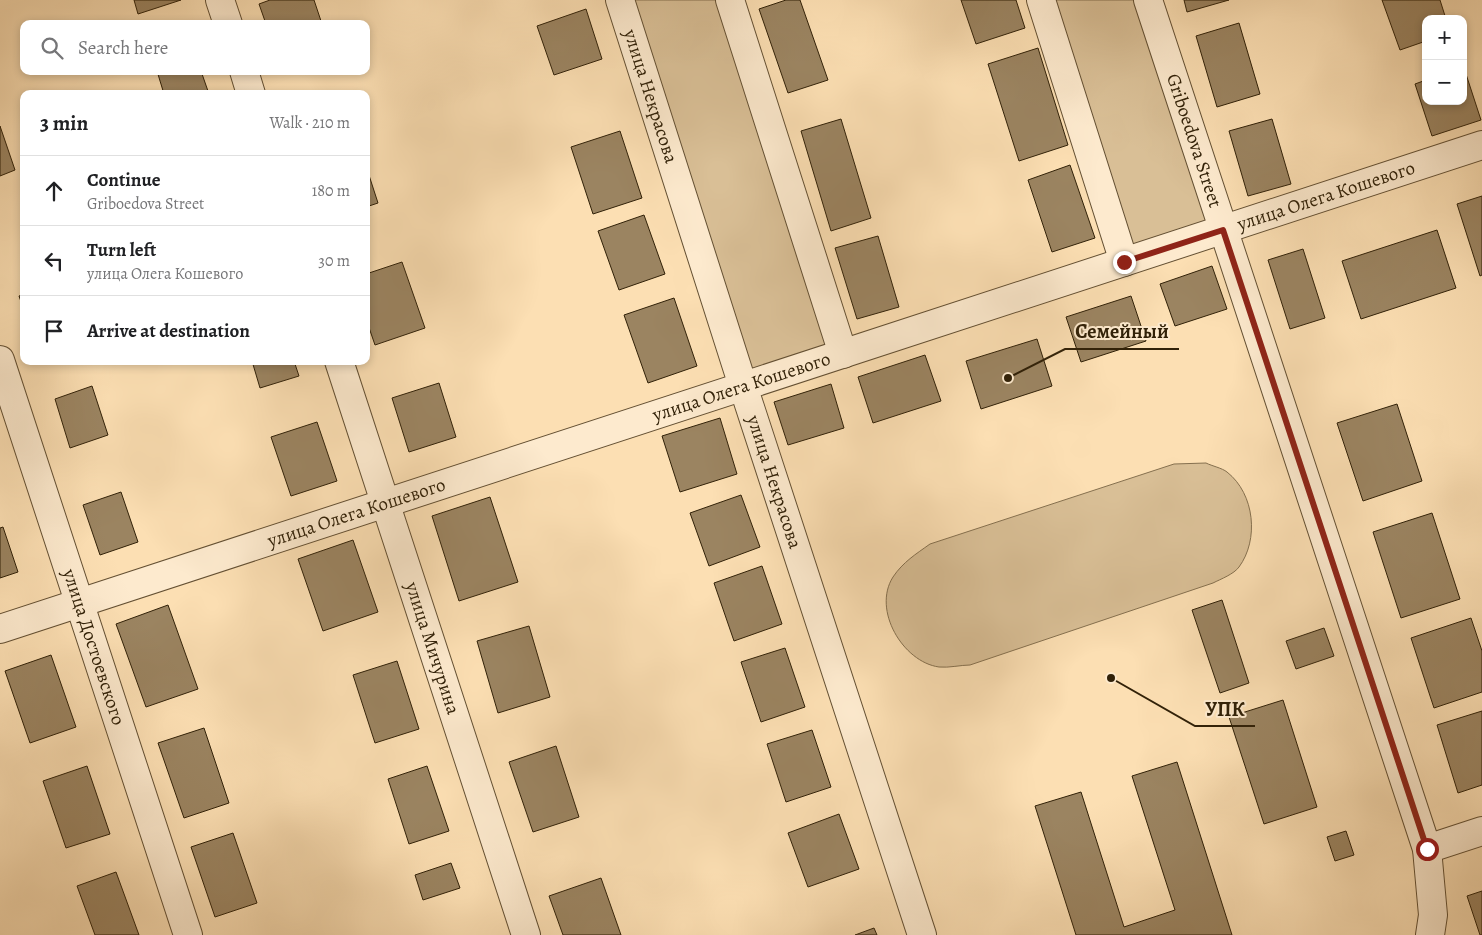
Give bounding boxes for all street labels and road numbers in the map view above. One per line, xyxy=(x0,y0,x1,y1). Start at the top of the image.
street label: улица Некрасова xyxy=(617,25,684,167)
street label: Griboedova Street xyxy=(1160,70,1228,211)
street label: улица Олега Кошевого xyxy=(1233,155,1418,237)
street label: улица Олега Кошевого xyxy=(648,346,834,428)
street label: улица Некрасова xyxy=(740,411,808,552)
street label: улица Олега Кошевого xyxy=(263,471,449,554)
street label: улица Достоевского xyxy=(56,565,132,729)
street label: улица Мичурина xyxy=(398,578,466,718)

